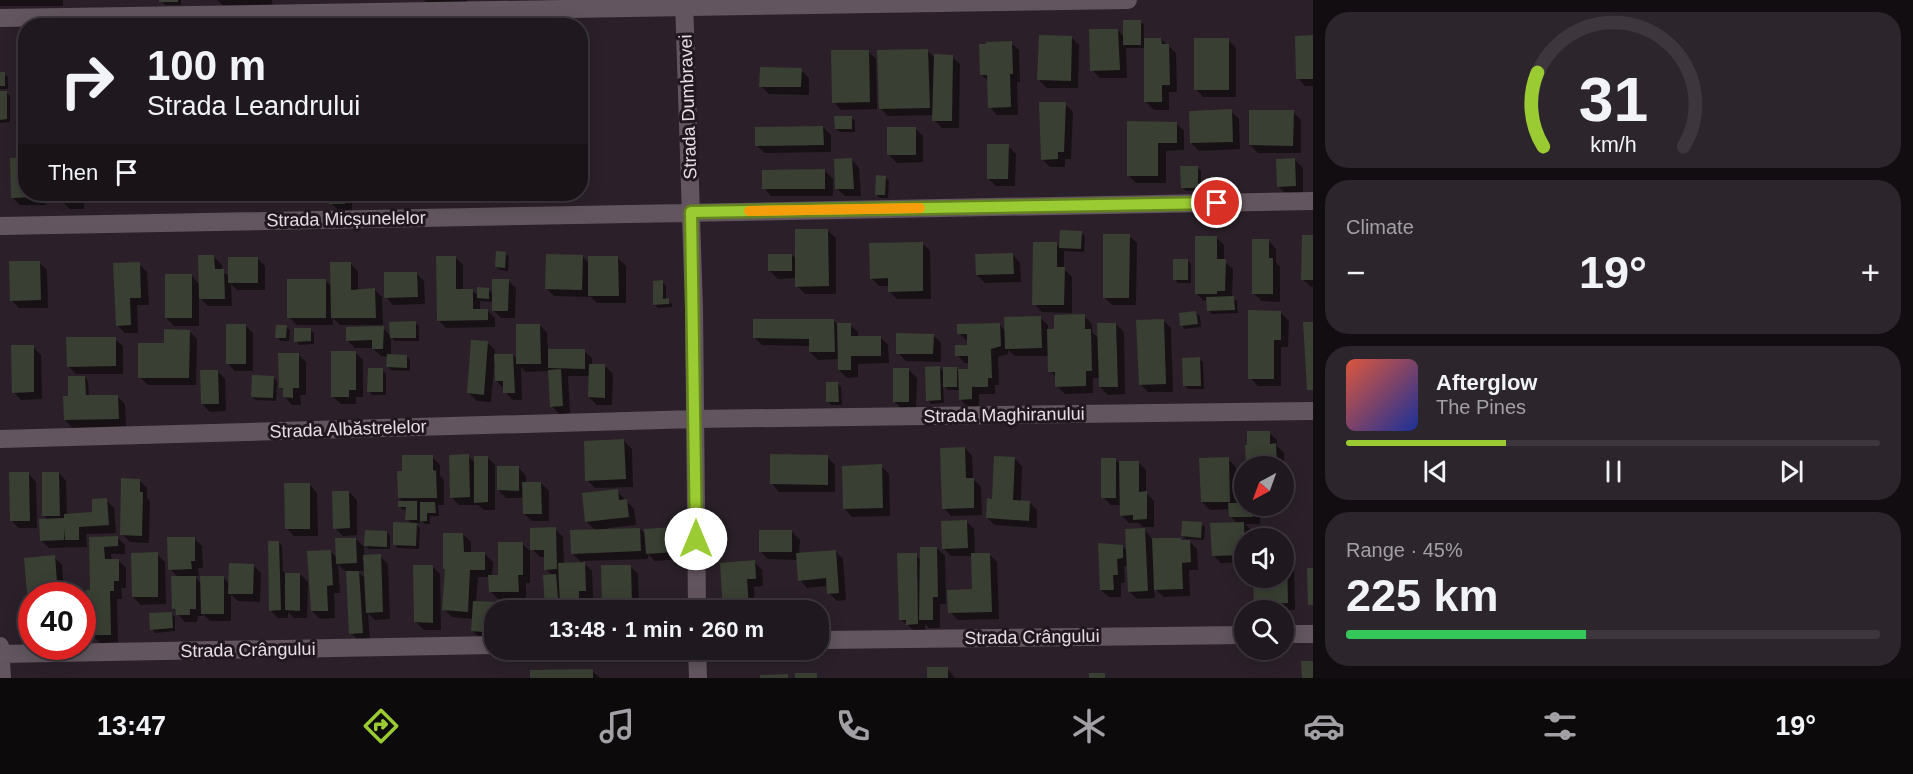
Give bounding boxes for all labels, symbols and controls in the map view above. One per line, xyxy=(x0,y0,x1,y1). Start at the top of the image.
street label: Strada Dumbravei xyxy=(675,34,701,180)
icon: right xyxy=(48,42,126,120)
text: 100 m xyxy=(147,42,266,89)
text: 31 xyxy=(1578,65,1648,134)
text: Strada Leandrului xyxy=(147,91,360,121)
text: km/h xyxy=(1590,133,1636,157)
icon: arrive xyxy=(110,156,143,189)
text: Then xyxy=(48,160,98,185)
pin xyxy=(1191,177,1242,228)
icon: arrive xyxy=(1200,186,1233,219)
street label: Strada Micșunelelor xyxy=(266,208,426,230)
text: Climate xyxy=(1346,216,1414,238)
text: 19° xyxy=(1579,247,1647,298)
text: − xyxy=(1346,254,1365,291)
text: + xyxy=(1861,254,1880,291)
text: Afterglow xyxy=(1436,370,1537,395)
text: The Pines xyxy=(1436,396,1526,418)
street label: Strada Maghiranului xyxy=(923,404,1085,426)
street label: Strada Albăstrelelor xyxy=(269,416,427,442)
icon: previous xyxy=(1419,455,1452,488)
icon: pause xyxy=(1597,455,1630,488)
icon: next xyxy=(1775,455,1808,488)
north arrow xyxy=(1234,456,1294,516)
map controls xyxy=(1234,456,1294,660)
position arrow xyxy=(664,507,728,571)
button: sound xyxy=(1234,528,1294,588)
text: Range · 45% xyxy=(1346,539,1463,561)
text: 225 km xyxy=(1346,570,1499,621)
speed limit sign: 40 xyxy=(18,582,96,660)
button: search xyxy=(1234,600,1294,660)
text: 13:48 · 1 min · 260 m xyxy=(549,617,764,642)
street label: Strada Crângului xyxy=(964,626,1100,648)
street label: Strada Crângului xyxy=(180,639,316,661)
icon: directions xyxy=(360,705,402,747)
icon: music xyxy=(596,705,638,747)
icon: phone xyxy=(832,705,874,747)
icon: climate xyxy=(1068,705,1110,747)
icon: car xyxy=(1303,705,1345,747)
icon: filters xyxy=(1539,705,1581,747)
text: 13:47 xyxy=(97,711,166,741)
text: 19° xyxy=(1775,711,1816,741)

